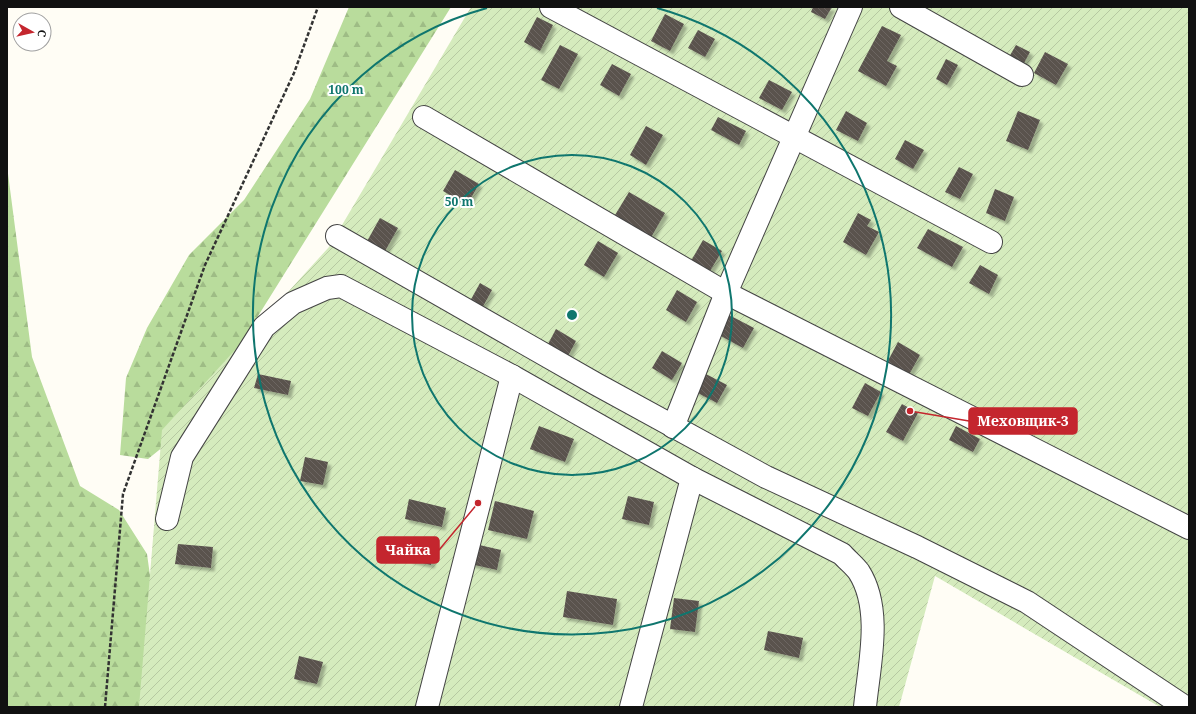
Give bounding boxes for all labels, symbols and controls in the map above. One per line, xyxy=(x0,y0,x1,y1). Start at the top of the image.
north arrow xyxy=(12,12,52,52)
text: С xyxy=(34,29,50,38)
text: 100 m xyxy=(328,81,364,98)
text: 50 m xyxy=(445,193,473,210)
centre of rings xyxy=(565,308,579,322)
callout: Меховщик-3 xyxy=(969,408,1077,434)
text: Меховщик-3 xyxy=(977,411,1069,430)
callout: Чайка xyxy=(377,537,439,563)
text: Чайка xyxy=(385,540,431,559)

